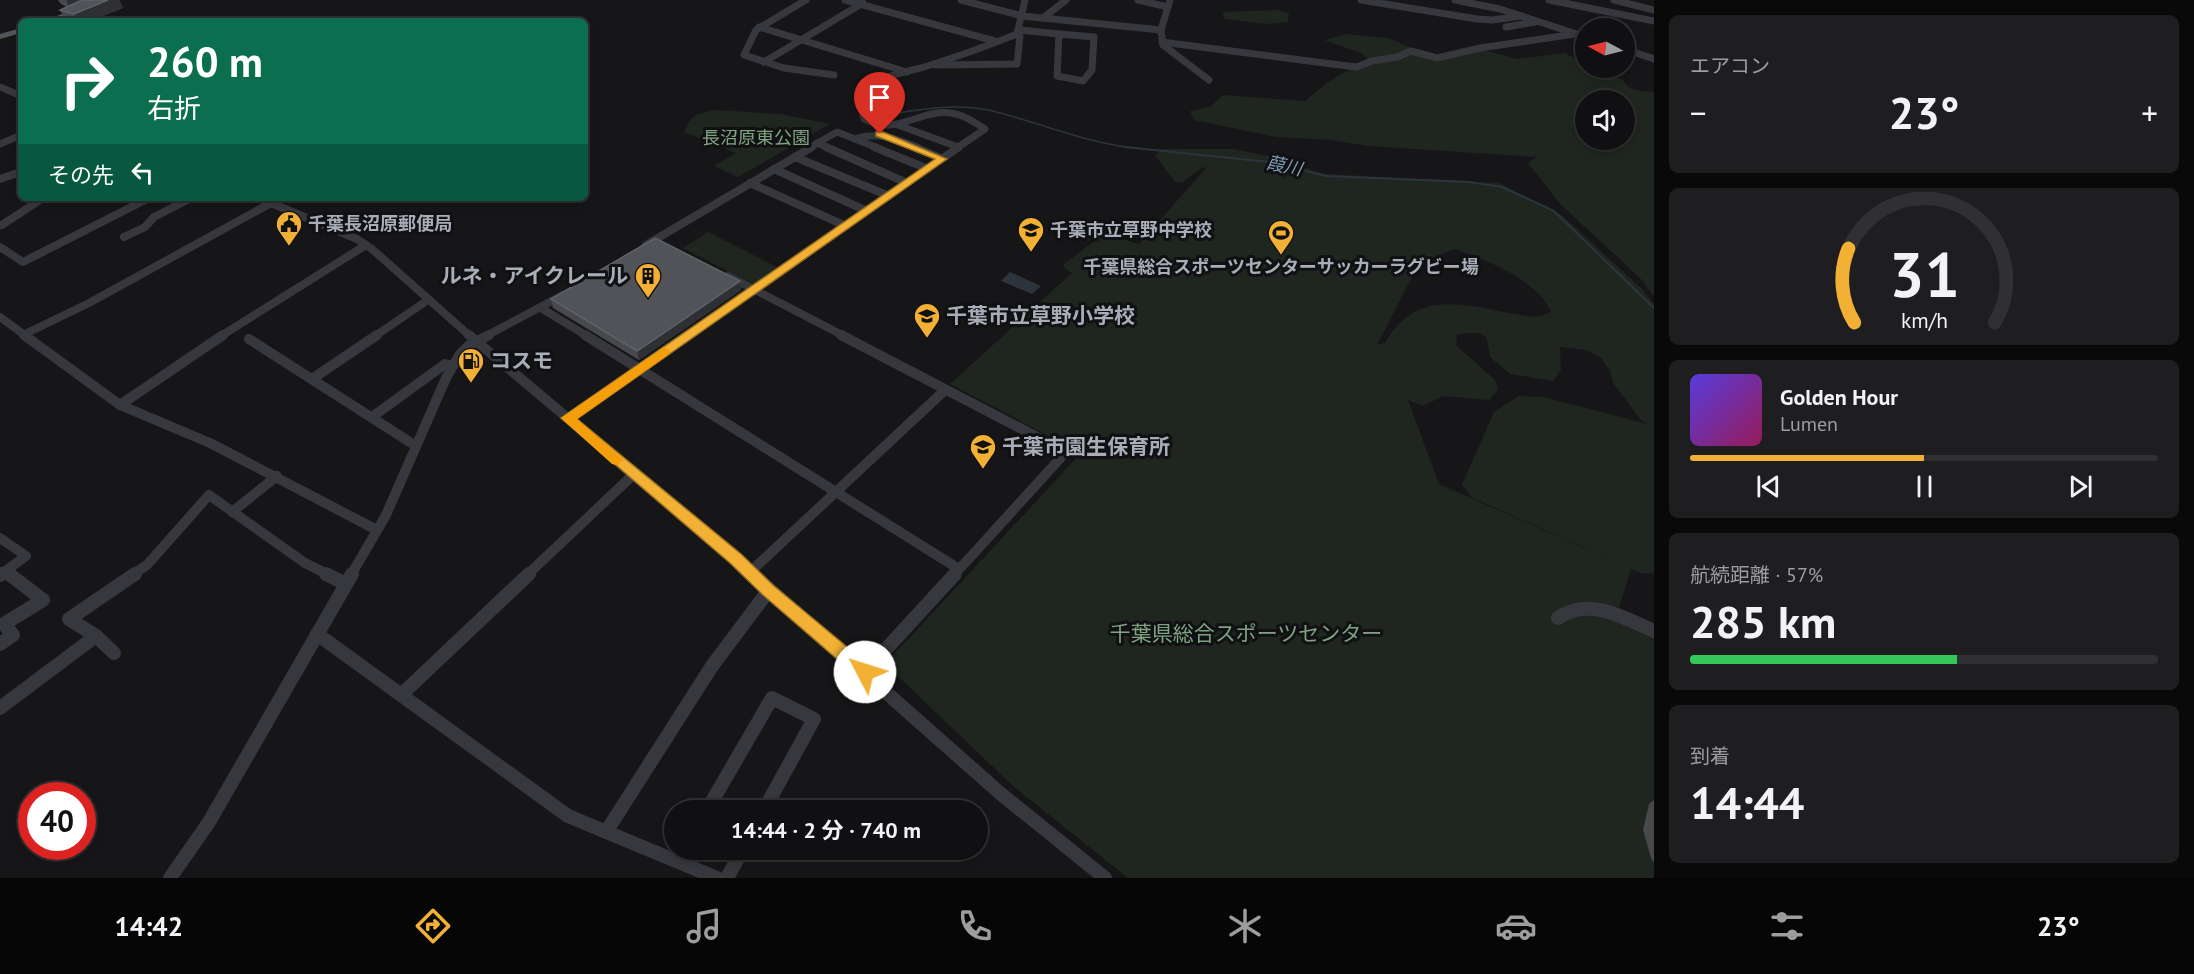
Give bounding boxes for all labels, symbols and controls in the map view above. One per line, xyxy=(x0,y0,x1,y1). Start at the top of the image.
north arrow xyxy=(1575,18,1635,78)
map controls xyxy=(1575,18,1635,150)
text: 260 m xyxy=(147,34,263,89)
icon: right xyxy=(48,42,126,120)
text: エアコン xyxy=(1690,53,1770,79)
pin xyxy=(854,72,905,134)
icon: arrive xyxy=(863,81,896,114)
text: 23° xyxy=(1889,83,1959,141)
button: sound xyxy=(1575,90,1635,150)
text: 右折 xyxy=(147,91,201,125)
text: − xyxy=(1690,91,1707,134)
text: + xyxy=(2141,91,2158,134)
park label: 長沼原東公園 xyxy=(702,126,810,149)
water label: 葭川 xyxy=(1264,151,1306,181)
icon: left xyxy=(126,156,159,189)
text: その先 xyxy=(48,161,114,189)
public building icon: 千葉長沼原郵便局 xyxy=(274,209,304,247)
place label: 千葉長沼原郵便局 xyxy=(308,212,452,235)
school or university icon: 千葉市立草野中学校 xyxy=(1016,215,1046,253)
place label: 千葉市立草野中学校 xyxy=(1050,218,1212,241)
sports icon: 千葉県総合スポーツセンターサッカーラグビー場 xyxy=(1266,218,1296,256)
text: 31 xyxy=(1889,234,1959,315)
place label: 千葉県総合スポーツセンターサッカーラグビー場 xyxy=(1083,255,1479,278)
building icon: ルネ・アイクレール xyxy=(633,261,663,299)
place label: ルネ・アイクレール xyxy=(440,262,628,289)
school or university icon: 千葉市立草野小学校 xyxy=(912,301,942,339)
place label: 千葉市立草野小学校 xyxy=(946,302,1135,329)
text: km/h xyxy=(1900,307,1947,335)
fuel station icon: コスモ xyxy=(456,346,486,384)
place label: コスモ xyxy=(490,347,553,374)
text: Golden Hour xyxy=(1780,383,1898,411)
text: Lumen xyxy=(1780,411,1838,437)
school or university icon: 千葉市園生保育所 xyxy=(968,432,998,470)
place label: 千葉市園生保育所 xyxy=(1002,433,1170,460)
icon: previous xyxy=(1752,470,1785,503)
icon: pause xyxy=(1908,470,1941,503)
icon: next xyxy=(2064,470,2097,503)
text: 航続距離 · 57% xyxy=(1690,562,1823,588)
text: 285 km xyxy=(1690,592,1836,650)
park label: 千葉県総合スポーツセンター xyxy=(1110,620,1382,647)
position arrow xyxy=(833,640,897,704)
text: 到着 xyxy=(1690,743,1730,769)
text: 14:44 xyxy=(1690,773,1804,831)
speed limit sign: 40 xyxy=(18,782,96,860)
text: 14:44 · 2 分 · 740 m xyxy=(731,816,921,844)
icon: directions xyxy=(412,905,454,947)
icon: music xyxy=(683,905,725,947)
icon: phone xyxy=(954,905,996,947)
icon: climate xyxy=(1224,905,1266,947)
icon: car xyxy=(1495,905,1537,947)
icon: filters xyxy=(1766,905,1808,947)
text: 14:42 xyxy=(114,909,183,943)
text: 23° xyxy=(2037,909,2079,943)

